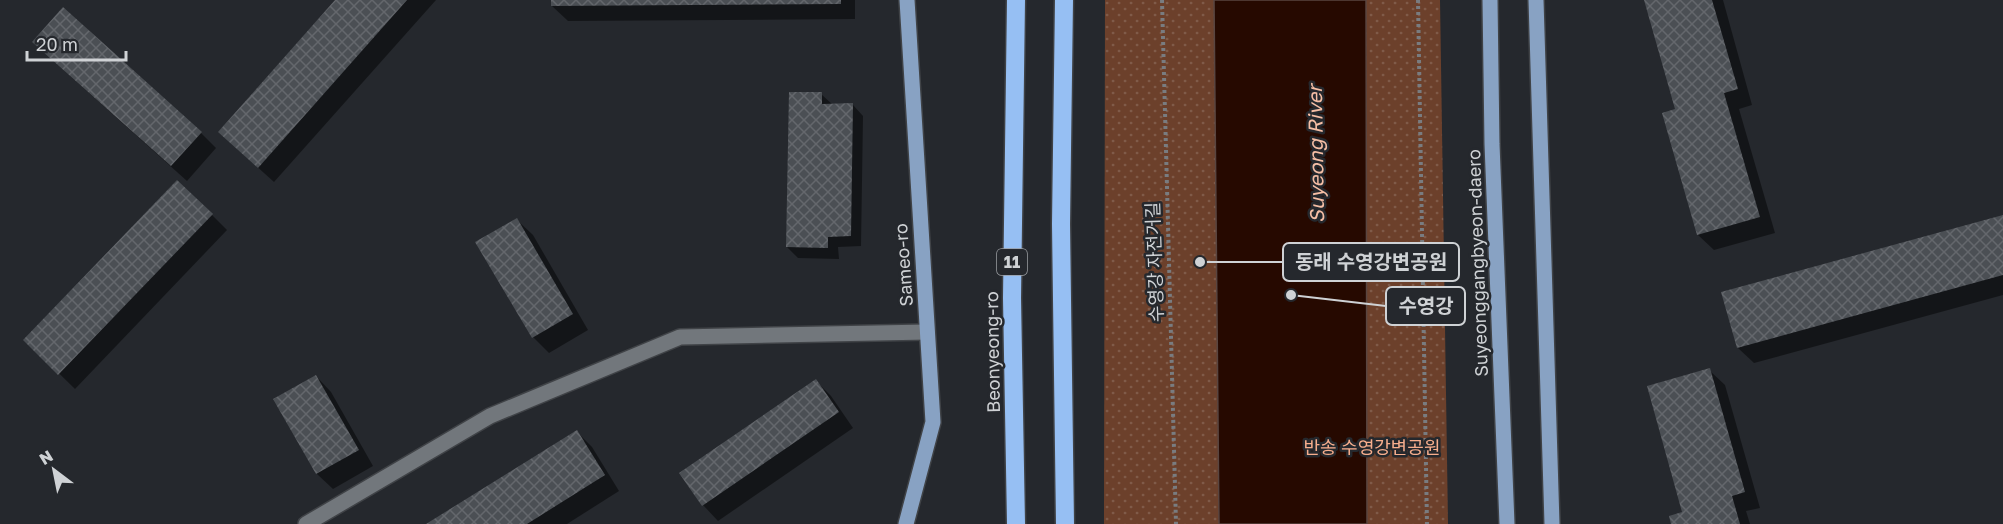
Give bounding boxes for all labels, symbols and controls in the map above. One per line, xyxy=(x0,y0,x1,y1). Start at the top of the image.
scale bar xyxy=(27,24,126,62)
text: 20 m xyxy=(36,33,78,55)
water label: Suyeong River xyxy=(1302,82,1329,223)
street label: Suyeonggangbyeon-daero xyxy=(1462,149,1492,377)
street label: 수영강 자전거길 xyxy=(1141,201,1167,323)
street label: Sameo-ro xyxy=(889,223,917,307)
callout: 동래 수영강변공원 xyxy=(1283,243,1459,281)
road number: 11 xyxy=(997,249,1027,275)
text: 동래 수영강변공원 xyxy=(1295,249,1447,273)
callout: 수영강 xyxy=(1386,287,1465,325)
street label: Beonyeong-ro xyxy=(980,291,1004,413)
text: 수영강 xyxy=(1398,293,1454,317)
park label: 반송 수영강변공원 xyxy=(1304,436,1440,458)
north arrow xyxy=(24,440,84,500)
text: N xyxy=(36,446,57,469)

